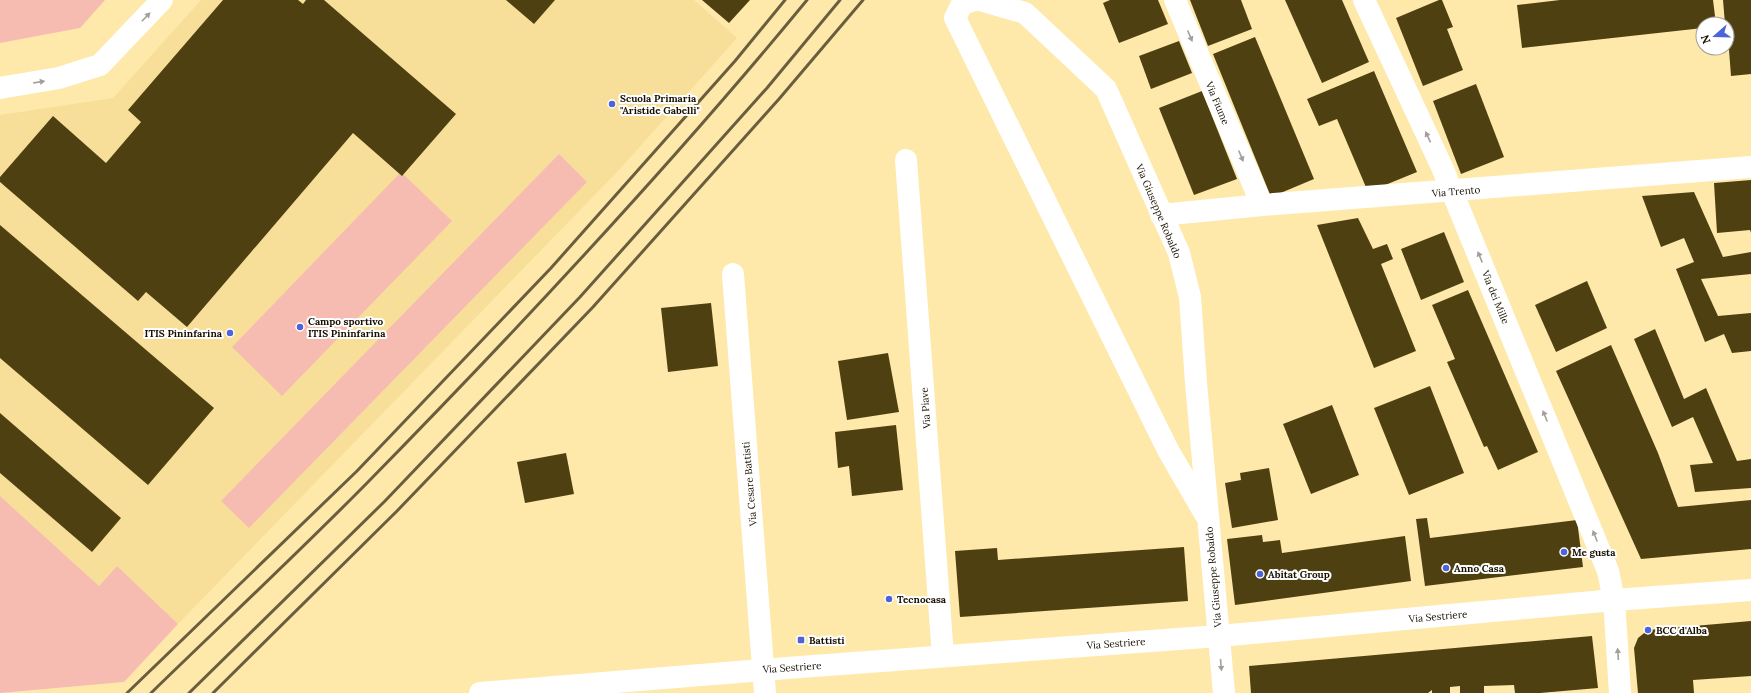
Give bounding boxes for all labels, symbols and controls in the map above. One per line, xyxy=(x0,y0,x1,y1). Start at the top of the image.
one-way arrow xyxy=(141,12,151,22)
north arrow xyxy=(1695,16,1735,56)
one-way arrow xyxy=(1188,30,1194,42)
text: N xyxy=(1697,33,1714,46)
one-way arrow xyxy=(32,78,45,84)
street label: Via Fiume xyxy=(1202,79,1233,127)
place label: Scuola Primaria "Aristide Gabelli" xyxy=(620,92,700,117)
marker: Scuola Primaria "Aristide Gabelli" xyxy=(607,99,617,109)
one-way arrow xyxy=(1425,132,1431,143)
one-way arrow xyxy=(1238,150,1244,161)
street label: Via Giuseppe Robaldo xyxy=(1132,161,1184,260)
street label: Via Trento xyxy=(1430,183,1481,200)
one-way arrow xyxy=(1476,250,1482,262)
street label: Via dei Mille xyxy=(1479,268,1512,326)
place label: Campo sportivo ITIS Pininfarina xyxy=(308,315,386,340)
marker: Campo sportivo ITIS Pininfarina xyxy=(295,322,305,332)
place label: ITIS Pininfarina xyxy=(145,327,223,340)
marker: ITIS Pininfarina xyxy=(225,328,235,338)
street label: Via Piave xyxy=(918,386,933,430)
one-way arrow xyxy=(1542,409,1548,421)
street label: Via Cesare Battisti xyxy=(739,441,760,528)
street label: Via Giuseppe Robaldo xyxy=(1203,526,1224,629)
one-way arrow xyxy=(1592,530,1598,541)
place label: Me gusta xyxy=(1572,546,1616,559)
marker: Me gusta xyxy=(1559,547,1569,557)
place label: Anno Casa xyxy=(1454,562,1505,575)
marker: Anno Casa xyxy=(1441,563,1451,573)
place label: Abitat Group xyxy=(1268,568,1330,581)
marker: Abitat Group xyxy=(1255,569,1265,579)
place label: Tecnocasa xyxy=(897,593,947,606)
marker: Tecnocasa xyxy=(884,594,894,604)
street label: Via Sestriere xyxy=(1407,607,1468,626)
place label: BCC d'Alba xyxy=(1656,624,1708,637)
marker: BCC d'Alba xyxy=(1643,625,1653,635)
place label: Battisti xyxy=(809,634,845,647)
marker: Battisti xyxy=(796,635,806,645)
street label: Via Sestriere xyxy=(1085,635,1146,652)
one-way arrow xyxy=(1614,648,1621,660)
street label: Via Sestriere xyxy=(761,659,822,676)
one-way arrow xyxy=(1218,659,1224,671)

